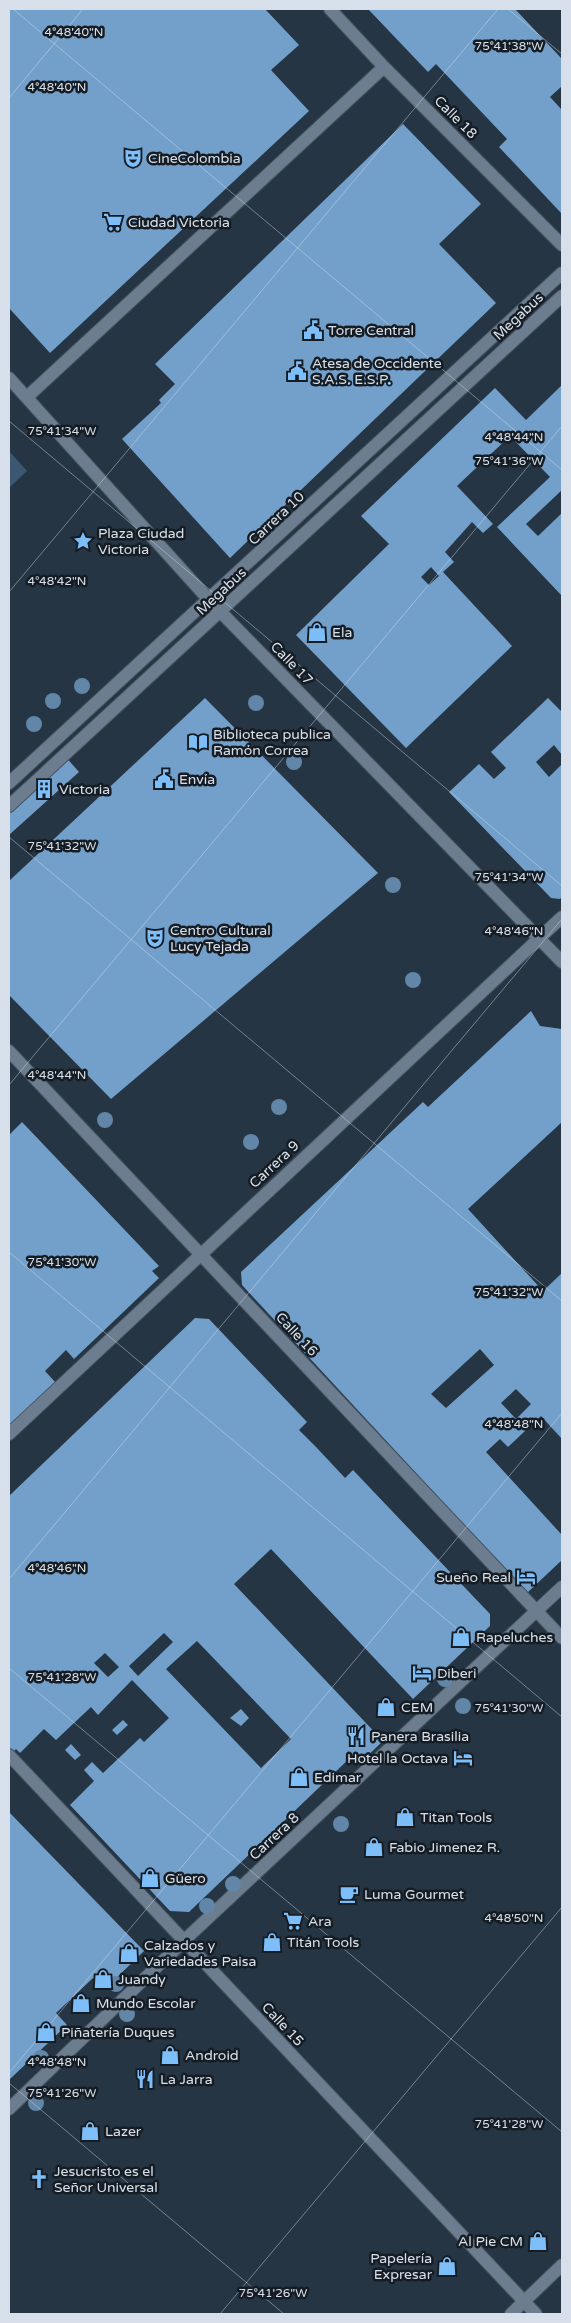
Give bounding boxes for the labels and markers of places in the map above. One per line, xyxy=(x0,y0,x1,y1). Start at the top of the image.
theatre icon: CineColombia xyxy=(122,147,144,169)
place label: CineColombia xyxy=(148,150,241,167)
supermarket icon: Ciudad Victoria xyxy=(102,211,124,233)
place label: Ciudad Victoria xyxy=(128,214,230,231)
public building icon: Torre Central xyxy=(302,319,324,341)
place label: Torre Central xyxy=(328,322,414,339)
place label: Atesa de Occidente S.A.S. E.S.P. xyxy=(312,355,442,388)
public building icon: Atesa de Occidente S.A.S. E.S.P. xyxy=(286,360,308,382)
place label: Plaza Ciudad Victoria xyxy=(98,525,184,558)
place icon: Plaza Ciudad Victoria xyxy=(72,530,94,552)
shop icon: Ela xyxy=(306,621,328,643)
place label: Ela xyxy=(332,624,352,641)
place label: Biblioteca publica Ramón Correa xyxy=(213,726,331,759)
library icon: Biblioteca publica Ramón Correa xyxy=(187,731,209,753)
public building icon: Envía xyxy=(153,768,175,790)
place label: Envía xyxy=(179,771,215,788)
building icon: Victoria xyxy=(33,778,55,800)
place label: Victoria xyxy=(59,781,110,798)
place label: Centro Cultural Lucy Tejada xyxy=(170,922,271,955)
theatre icon: Centro Cultural Lucy Tejada xyxy=(144,927,166,949)
hotel icon: Sueño Real xyxy=(515,1566,537,1588)
place label: Sueño Real xyxy=(436,1569,511,1586)
shop icon: Rapeluches xyxy=(450,1626,472,1648)
place label: Rapeluches xyxy=(476,1629,554,1646)
hotel icon: Diberi xyxy=(411,1662,433,1684)
place label: Diberi xyxy=(437,1665,476,1682)
shop icon: CEM xyxy=(375,1696,397,1718)
place label: CEM xyxy=(401,1699,433,1716)
restaurant icon: Panera Brasilia xyxy=(345,1725,367,1747)
place label: Panera Brasilia xyxy=(371,1728,469,1745)
hotel icon: Hotel la Octava xyxy=(452,1747,474,1769)
place label: Hotel la Octava xyxy=(347,1750,448,1767)
shop icon: Edimar xyxy=(288,1766,310,1788)
place label: Edimar xyxy=(314,1769,362,1786)
shop icon: Titan Tools xyxy=(394,1806,416,1828)
place label: Titan Tools xyxy=(420,1809,492,1826)
shop icon: Fabio Jimenez R. xyxy=(363,1836,385,1858)
place label: Fabio Jimenez R. xyxy=(389,1839,500,1856)
shop icon: Güero xyxy=(139,1867,161,1889)
place label: Güero xyxy=(165,1870,206,1887)
cafe icon: Luma Gourmet xyxy=(338,1883,360,1905)
place label: Luma Gourmet xyxy=(364,1886,465,1903)
supermarket icon: Ara xyxy=(282,1910,304,1932)
place label: Ara xyxy=(308,1913,332,1930)
shop icon: Titán Tools xyxy=(261,1931,283,1953)
place label: Titán Tools xyxy=(287,1934,359,1951)
place label: Calzados y Variedades Paisa xyxy=(144,1937,256,1970)
shop icon: Calzados y Variedades Paisa xyxy=(118,1942,140,1964)
shop icon: Juandy xyxy=(92,1968,114,1990)
place label: Juandy xyxy=(118,1971,166,1988)
shop icon: Mundo Escolar xyxy=(70,1992,92,2014)
place label: Mundo Escolar xyxy=(96,1995,196,2012)
shop icon: Piñatería Duques xyxy=(35,2021,57,2043)
place label: Piñatería Duques xyxy=(61,2024,175,2041)
shop icon: Android xyxy=(159,2044,181,2066)
place label: Android xyxy=(185,2047,239,2064)
restaurant icon: La Jarra xyxy=(134,2068,156,2090)
place label: La Jarra xyxy=(160,2071,213,2088)
shop icon: Lazer xyxy=(79,2120,101,2142)
place label: Lazer xyxy=(105,2123,142,2140)
place label: Jesucristo es el Señor Universal xyxy=(54,2163,158,2196)
church icon: Jesucristo es el Señor Universal xyxy=(28,2168,50,2190)
shop icon: Al Pie CM xyxy=(527,2230,549,2252)
place label: Al Pie CM xyxy=(458,2233,523,2250)
place label: Papelería Expresar xyxy=(370,2250,433,2283)
shop icon: Papelería Expresar xyxy=(436,2255,458,2277)

